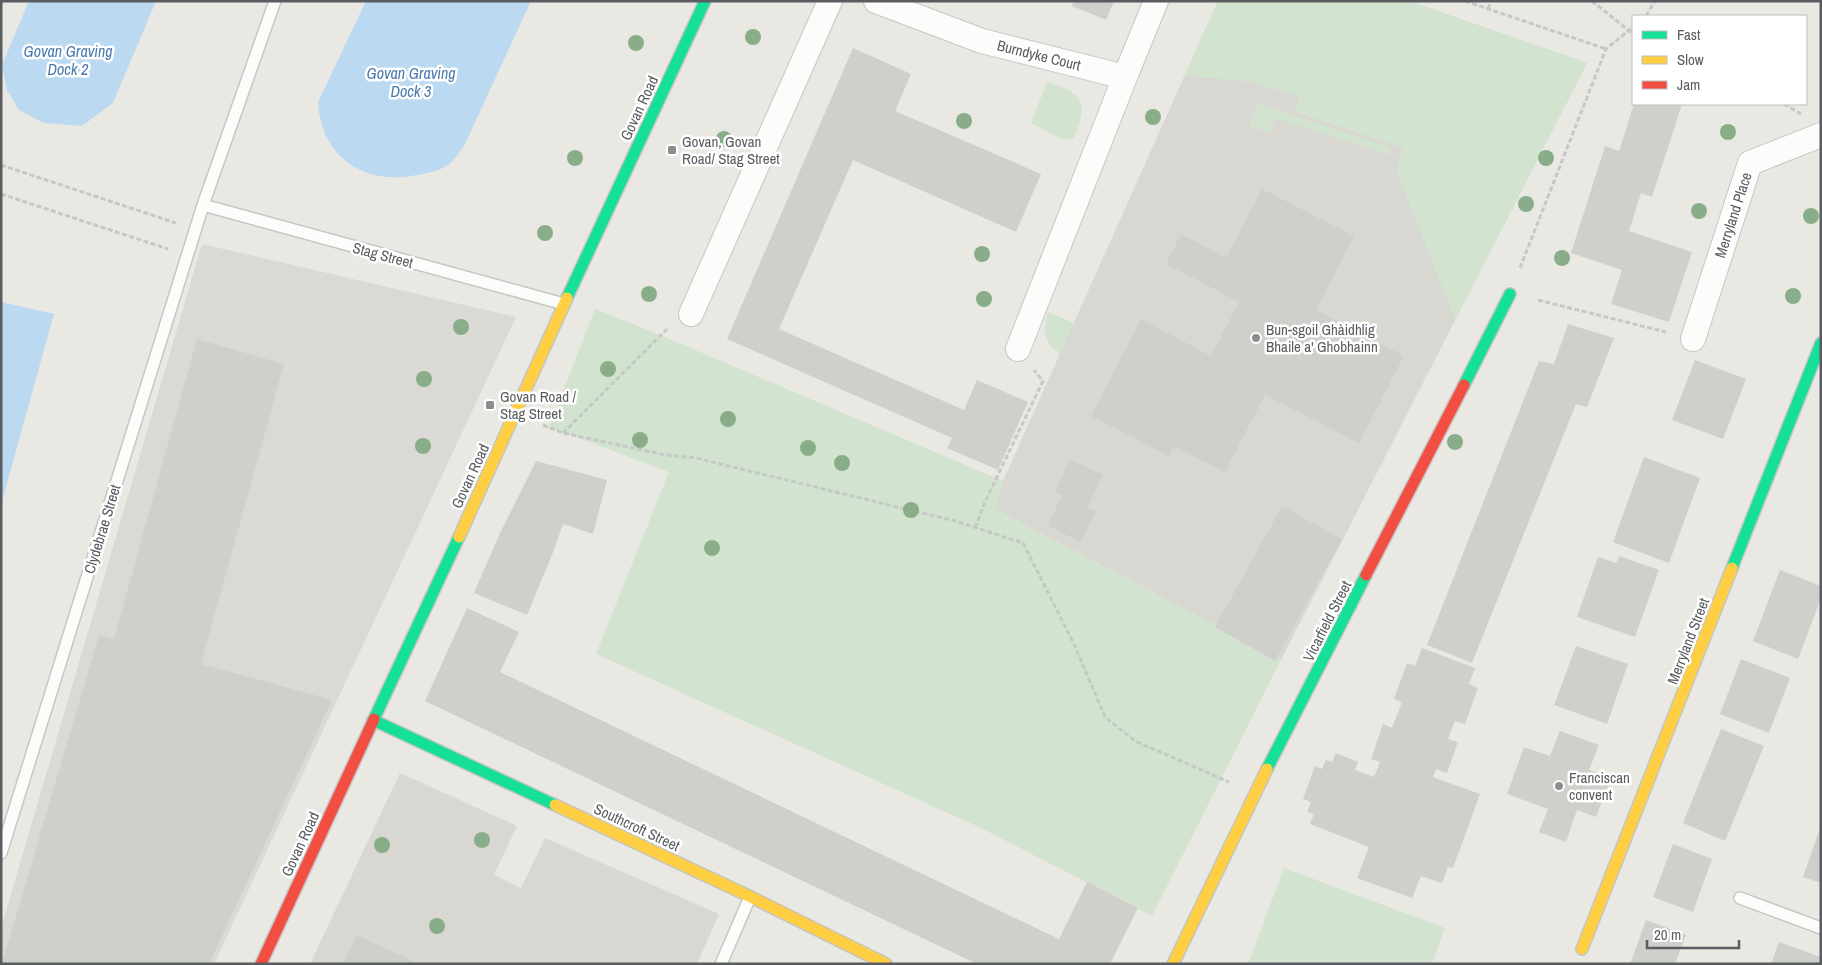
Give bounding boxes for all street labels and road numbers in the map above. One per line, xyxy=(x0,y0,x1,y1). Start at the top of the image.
street label: Burndyke Court xyxy=(995,34,1084,76)
street label: Govan Road xyxy=(615,72,663,144)
street label: Merryland Place xyxy=(1709,169,1757,261)
street label: Stag Street xyxy=(351,237,416,273)
street label: Govan Road xyxy=(446,440,494,512)
street label: Clydebrae Street xyxy=(78,481,126,576)
street label: Vicarfield Street xyxy=(1298,577,1357,665)
street label: Merryland Street xyxy=(1662,594,1714,687)
street label: Southcroft Street xyxy=(591,798,684,856)
street label: Govan Road xyxy=(276,808,324,880)

